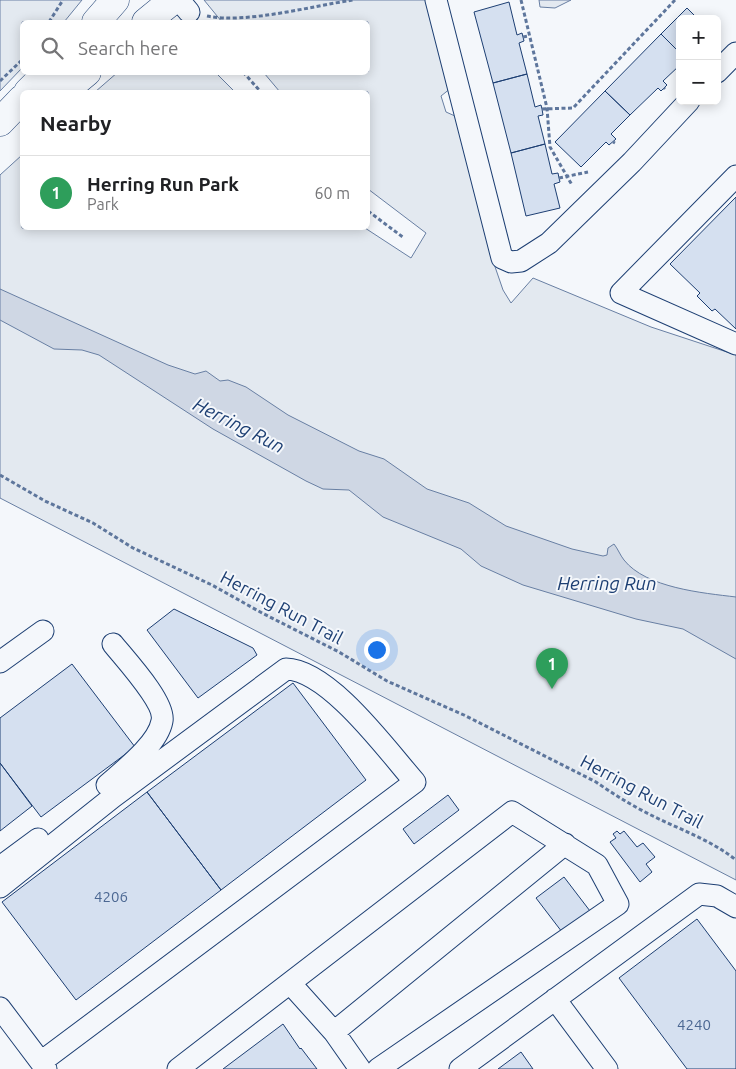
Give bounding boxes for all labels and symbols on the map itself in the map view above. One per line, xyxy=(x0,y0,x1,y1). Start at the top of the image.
water label: Herring Run xyxy=(190,393,288,457)
street label: Herring Run Trail xyxy=(217,566,347,648)
water label: Herring Run xyxy=(557,572,657,594)
your location xyxy=(364,637,390,663)
pin: 1 xyxy=(536,648,568,689)
street label: Herring Run Trail xyxy=(577,750,707,832)
house number: 4206 xyxy=(94,888,128,905)
house number: 4240 xyxy=(677,1016,711,1033)

